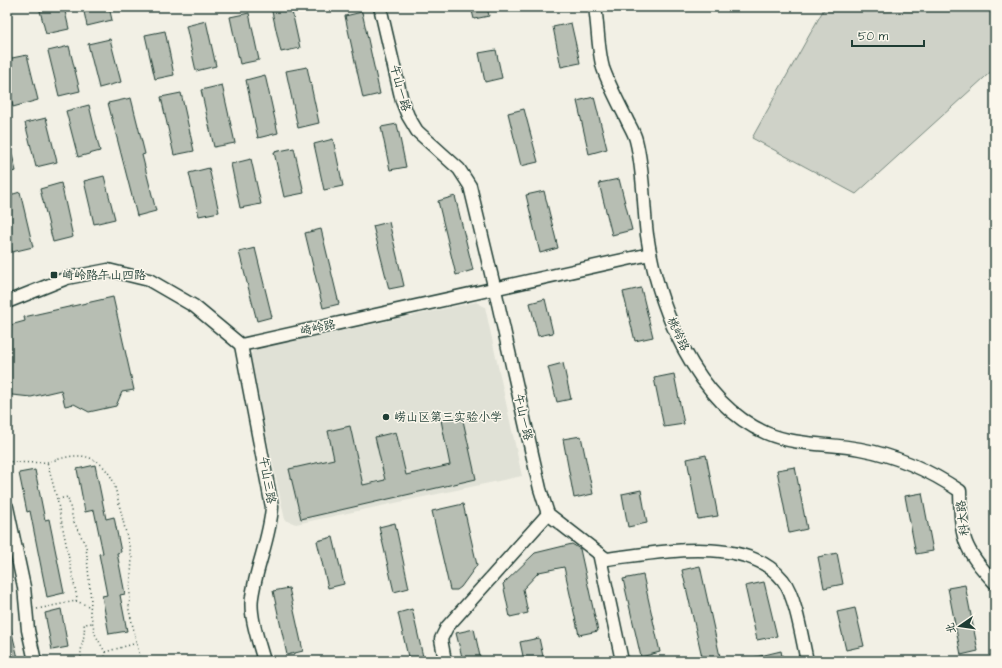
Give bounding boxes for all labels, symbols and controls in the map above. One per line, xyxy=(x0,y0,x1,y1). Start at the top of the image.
scale bar xyxy=(852,22,924,48)
text: 50 m xyxy=(858,28,889,45)
street label: 午山一路 xyxy=(386,63,414,113)
place label: 崎岭路午山四路 xyxy=(62,267,146,284)
marker: 崎岭路午山四路 xyxy=(49,270,59,280)
street label: 桃岭路 xyxy=(663,314,693,354)
street label: 崎岭路 xyxy=(299,316,337,340)
street label: 午山一路 xyxy=(509,392,537,442)
place label: 崂山区第三实验小学 xyxy=(394,409,502,426)
marker: 崂山区第三实验小学 xyxy=(381,412,391,422)
street label: 午山三路 xyxy=(254,455,280,505)
street label: 科大路 xyxy=(953,499,973,537)
north arrow xyxy=(940,606,980,646)
text: 北 xyxy=(942,621,959,635)

